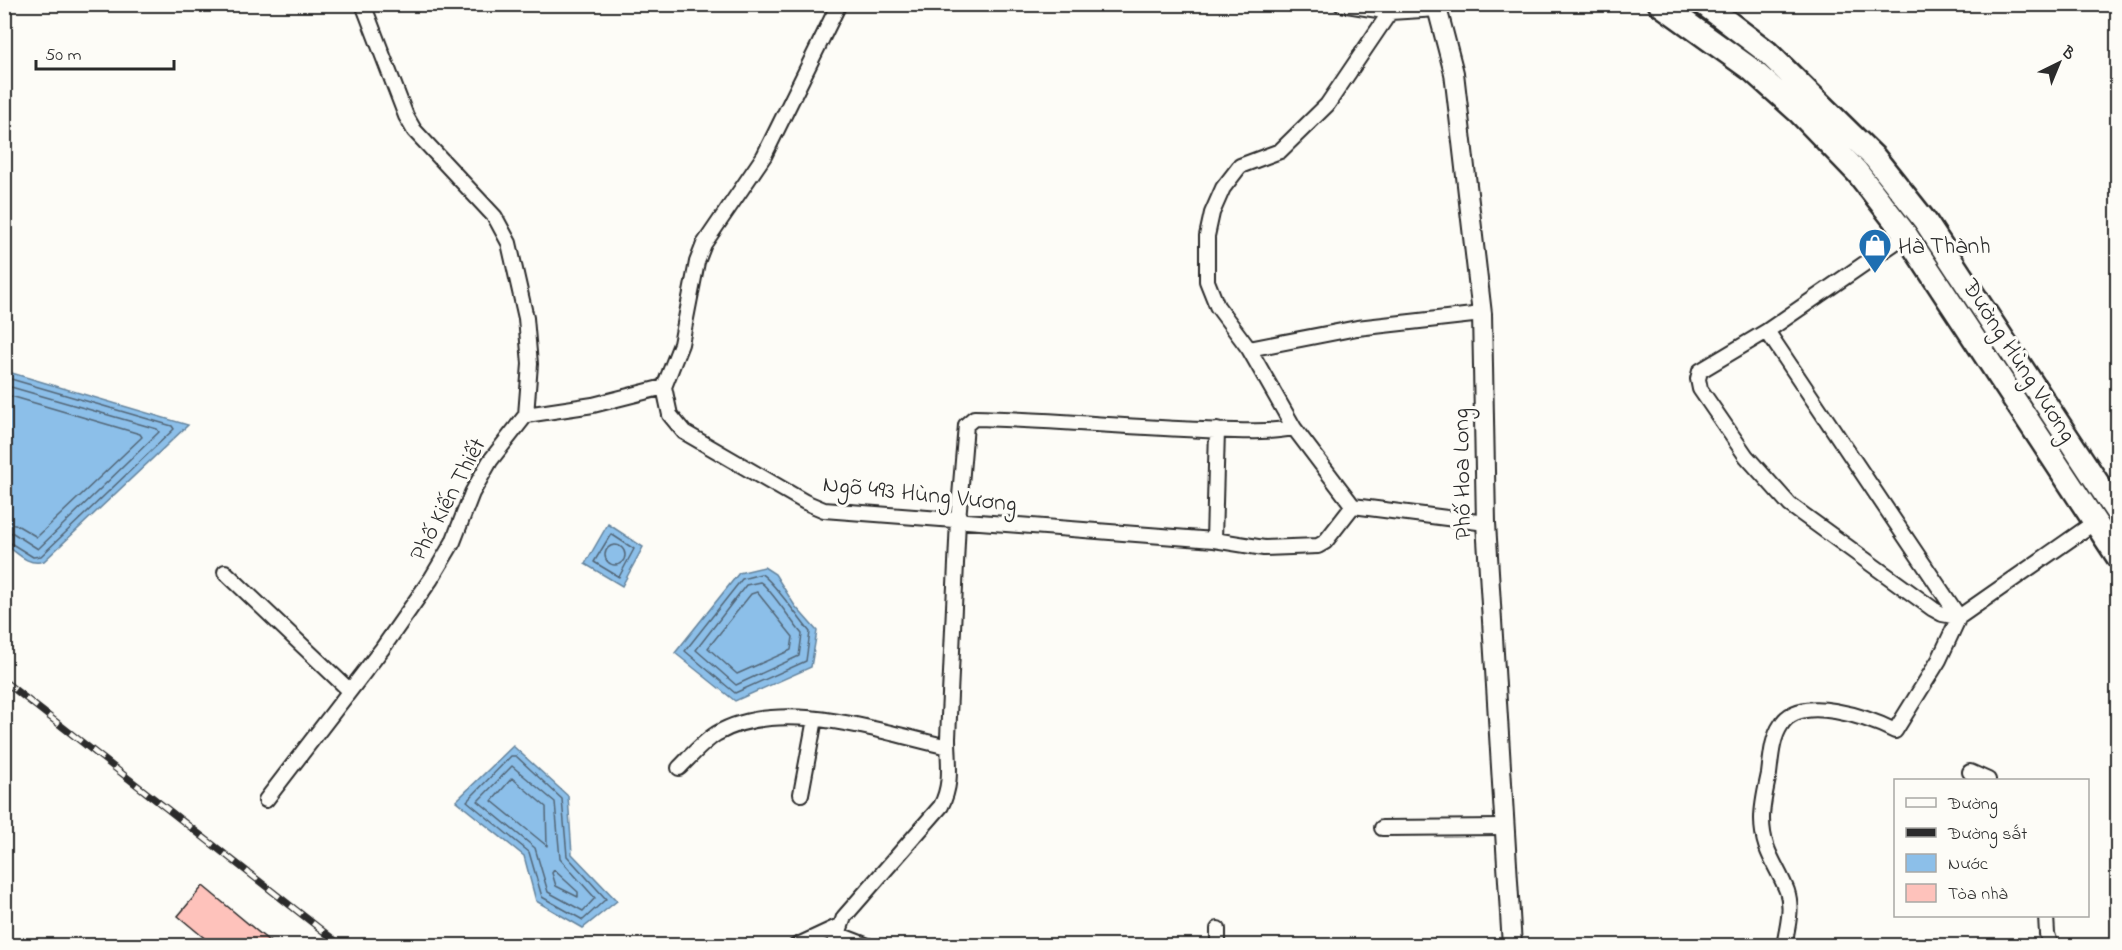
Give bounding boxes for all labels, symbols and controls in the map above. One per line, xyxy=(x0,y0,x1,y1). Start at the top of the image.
scale bar xyxy=(36,33,174,71)
north arrow xyxy=(2029,33,2089,93)
text: B xyxy=(2055,40,2080,66)
text: 50 m xyxy=(45,43,82,69)
shop icon: Hà Thành xyxy=(1857,227,1893,274)
place label: Hà Thành xyxy=(1898,230,1991,265)
street label: Đường Hùng Vương xyxy=(1951,272,2084,450)
street label: Phố Hoa Long xyxy=(1445,408,1482,540)
street label: Phố Kiến Thiết xyxy=(402,432,496,568)
street label: Ngõ 493 Hùng Vương xyxy=(821,468,1018,523)
legend xyxy=(1894,779,2089,917)
text: Đường xyxy=(1947,792,1998,819)
text: Đường sắt xyxy=(1947,822,2027,849)
text: Nước xyxy=(1948,852,1988,878)
text: Tòa nhà xyxy=(1948,882,2008,908)

